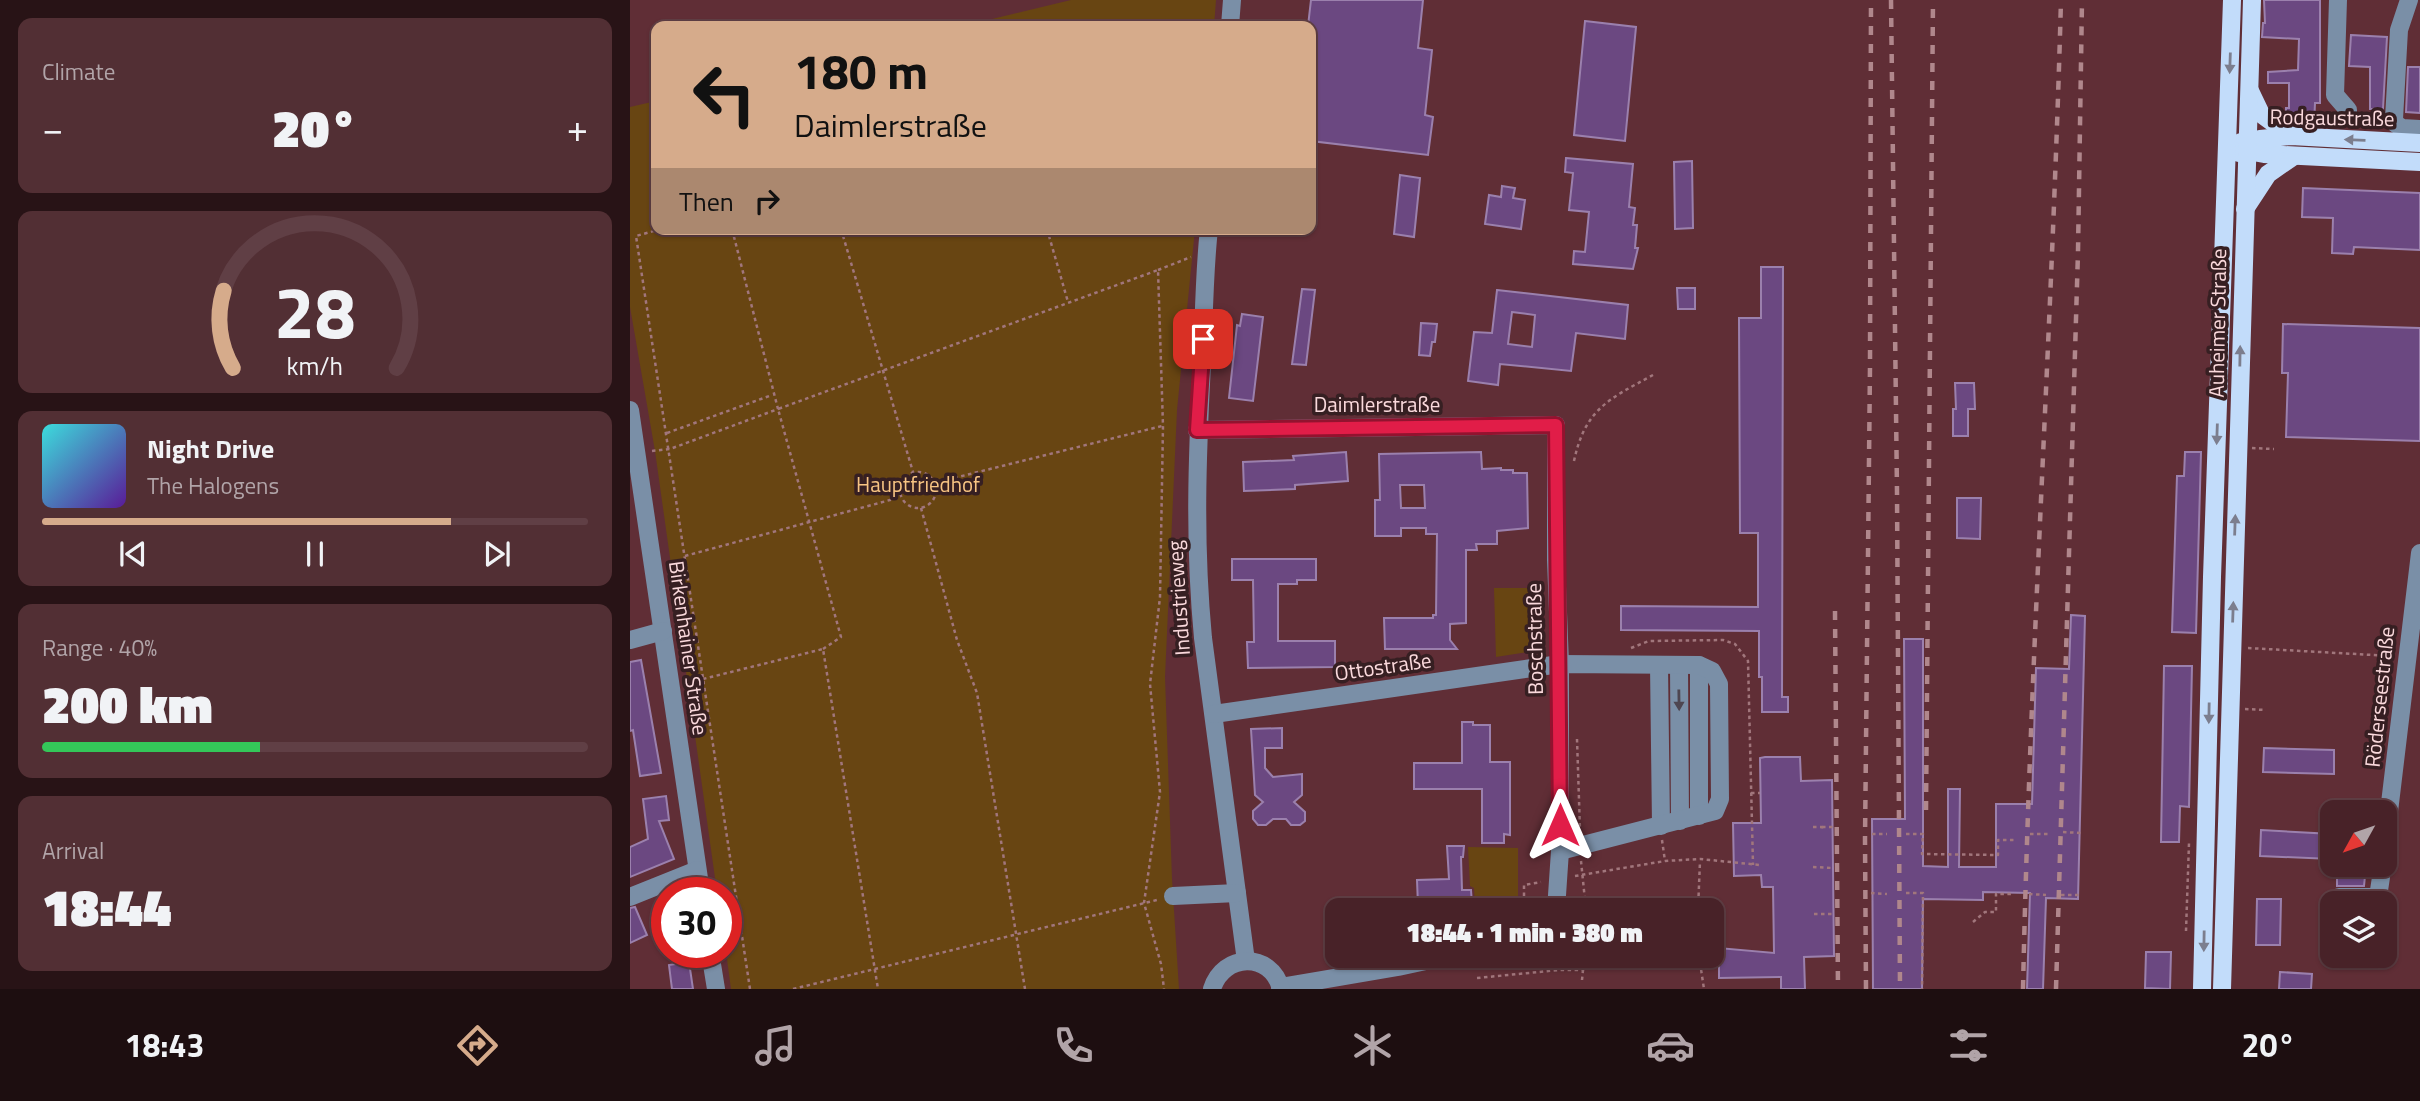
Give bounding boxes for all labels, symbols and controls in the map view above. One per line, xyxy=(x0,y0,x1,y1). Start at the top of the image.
text: 180 m xyxy=(794,33,928,108)
icon: left xyxy=(679,49,770,140)
one-way arrow xyxy=(2225,52,2236,74)
text: Climate xyxy=(42,54,115,89)
text: 20° xyxy=(272,88,358,167)
text: − xyxy=(42,99,63,157)
text: + xyxy=(567,99,588,157)
street label: Rodgaustraße xyxy=(2269,100,2395,134)
text: Daimlerstraße xyxy=(794,101,987,149)
one-way arrow xyxy=(2344,135,2366,146)
text: Then xyxy=(679,182,734,221)
icon: right xyxy=(748,182,786,220)
street label: Auheimer Straße xyxy=(2200,248,2234,398)
text: 28 xyxy=(274,256,356,366)
pin xyxy=(1173,309,1233,369)
icon: arrive xyxy=(1184,320,1222,358)
one-way arrow xyxy=(2234,344,2246,366)
text: km/h xyxy=(287,347,343,385)
street label: Daimlerstraße xyxy=(1314,388,1440,420)
one-way arrow xyxy=(2212,423,2223,445)
text: Night Drive xyxy=(147,429,274,468)
text: The Halogens xyxy=(147,468,279,503)
park label: Hauptfriedhof xyxy=(856,468,980,500)
one-way arrow xyxy=(2230,513,2241,535)
icon: previous xyxy=(114,535,152,573)
icon: pause xyxy=(296,535,334,573)
icon: next xyxy=(478,535,516,573)
street label: Industrieweg xyxy=(1158,539,1198,657)
street label: Birkenhainer Straße xyxy=(661,559,717,737)
street label: Boschstraße xyxy=(1517,583,1551,695)
one-way arrow xyxy=(2227,600,2238,622)
street label: Röderseestraße xyxy=(2356,625,2402,769)
text: Range · 40% xyxy=(42,630,157,665)
street label: Ottostraße xyxy=(1332,643,1433,689)
text: 200 km xyxy=(42,664,213,743)
one-way arrow xyxy=(1673,690,1685,712)
one-way arrow xyxy=(2203,703,2214,725)
position arrow xyxy=(1523,788,1597,862)
north arrow xyxy=(2320,800,2398,877)
map controls xyxy=(2320,800,2397,968)
text: Arrival xyxy=(42,833,104,868)
text: 18:44 xyxy=(42,867,171,946)
speed limit sign: 30 xyxy=(651,877,742,968)
button: layers xyxy=(2320,891,2397,968)
text: 18:44 · 1 min · 380 m xyxy=(1406,913,1643,952)
one-way arrow xyxy=(2198,930,2209,952)
text: 18:43 xyxy=(125,1021,204,1069)
icon: directions xyxy=(453,1021,502,1070)
icon: music xyxy=(751,1021,800,1070)
icon: phone xyxy=(1049,1021,1098,1070)
icon: climate xyxy=(1348,1021,1397,1070)
icon: car xyxy=(1646,1021,1695,1070)
icon: filters xyxy=(1944,1021,1993,1070)
text: 20° xyxy=(2242,1021,2295,1069)

